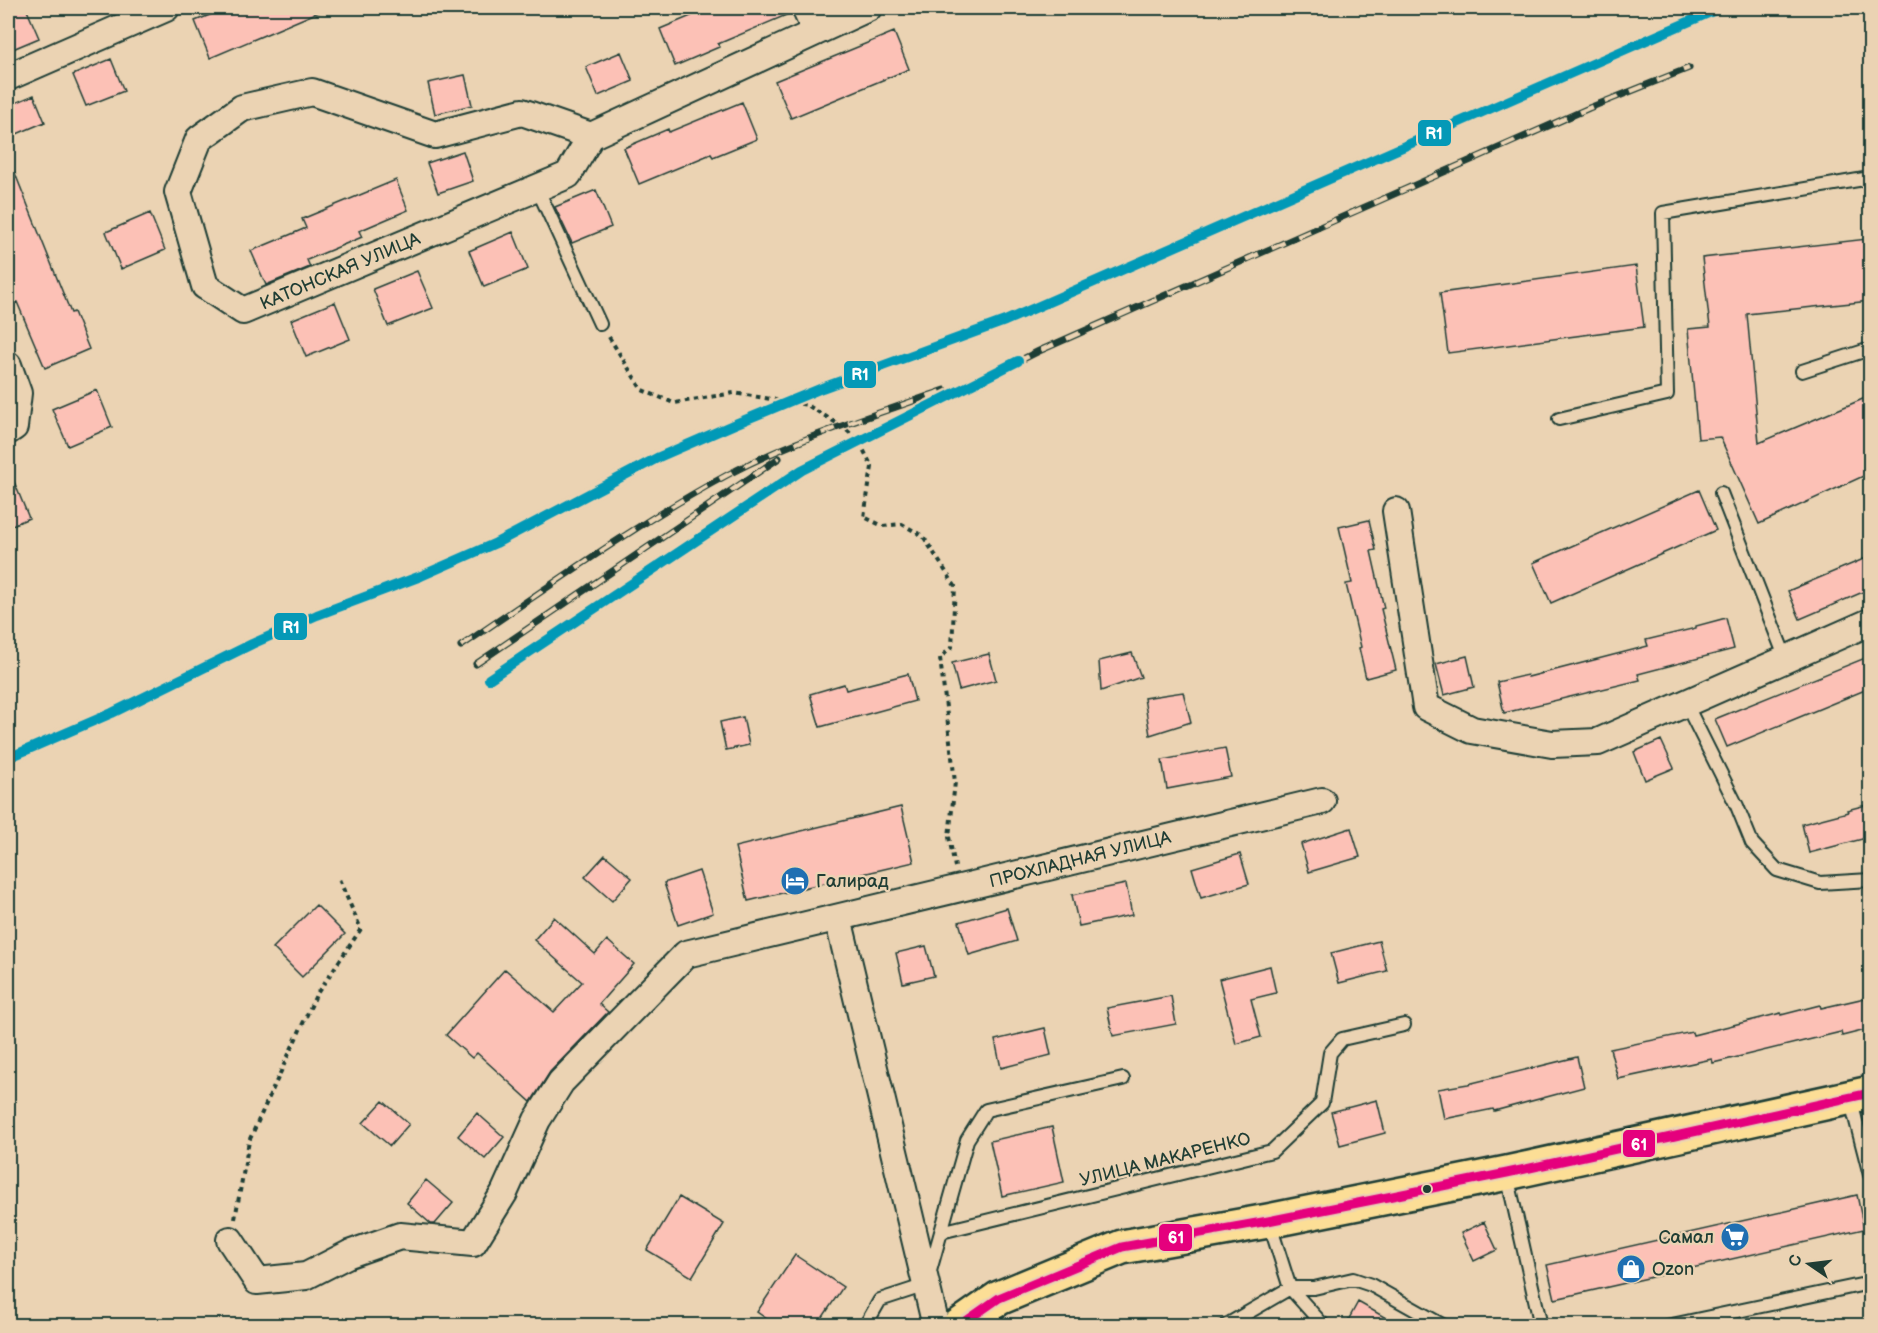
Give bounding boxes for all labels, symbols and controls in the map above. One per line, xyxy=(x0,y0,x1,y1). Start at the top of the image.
line badge: R1 xyxy=(1417,119,1452,147)
text: R1 xyxy=(1425,125,1443,144)
street label: КАТОНСКАЯ УЛИЦА xyxy=(257,228,423,315)
line badge: R1 xyxy=(843,360,877,389)
text: R1 xyxy=(851,366,869,385)
line badge: R1 xyxy=(273,612,308,641)
text: R1 xyxy=(282,619,300,638)
street label: ПРОХЛАДНАЯ УЛИЦА xyxy=(987,827,1173,892)
hotel icon: Галирад xyxy=(779,865,811,897)
place label: Галирад xyxy=(816,871,889,892)
street label: УЛИЦА МАКАРЕНКО xyxy=(1078,1128,1253,1191)
line badge: 61 xyxy=(1622,1129,1656,1158)
text: 61 xyxy=(1631,1136,1647,1155)
unlabelled marker xyxy=(1421,1183,1433,1195)
supermarket icon: Самал xyxy=(1719,1221,1751,1253)
line badge: 61 xyxy=(1158,1223,1193,1252)
place label: Самал xyxy=(1658,1227,1714,1248)
text: 61 xyxy=(1168,1229,1184,1248)
north arrow xyxy=(1779,1234,1839,1294)
shop icon: Ozon xyxy=(1615,1253,1647,1285)
text: С xyxy=(1785,1253,1806,1268)
place label: Ozon xyxy=(1652,1259,1694,1280)

